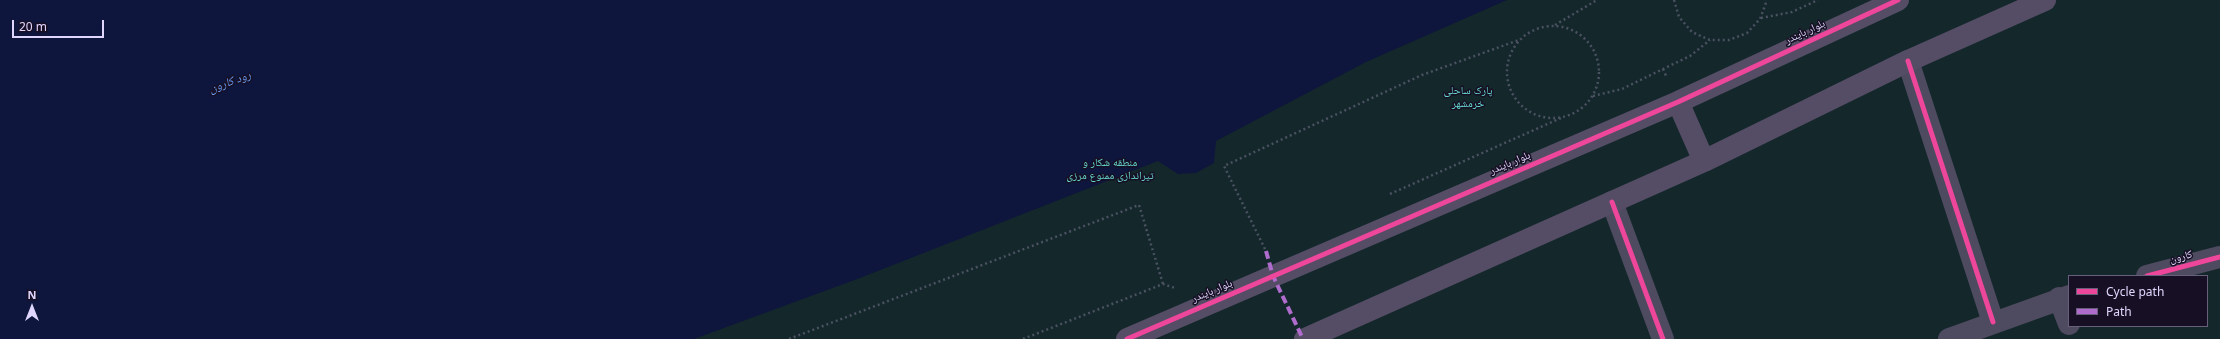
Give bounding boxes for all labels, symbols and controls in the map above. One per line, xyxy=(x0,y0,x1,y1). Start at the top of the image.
scale bar xyxy=(14,12,106,38)
street label: بلوار بایندر xyxy=(1783,17,1827,47)
text: 20 m xyxy=(19,18,47,35)
water label: رود کارون xyxy=(207,68,253,96)
park label: پارک ساحلی خرمشهر xyxy=(1444,84,1492,110)
street label: بلوار بایندر xyxy=(1488,149,1532,177)
park label: منطقه شکار و تیراندازی ممنوع مرزی xyxy=(1066,156,1154,182)
street label: کارون xyxy=(2168,248,2194,266)
legend xyxy=(2068,275,2208,327)
street label: بلوار بایندر xyxy=(1190,277,1234,305)
text: Cycle path xyxy=(2106,283,2164,300)
north arrow xyxy=(12,287,52,327)
text: N xyxy=(28,287,36,302)
text: Path xyxy=(2106,303,2132,320)

